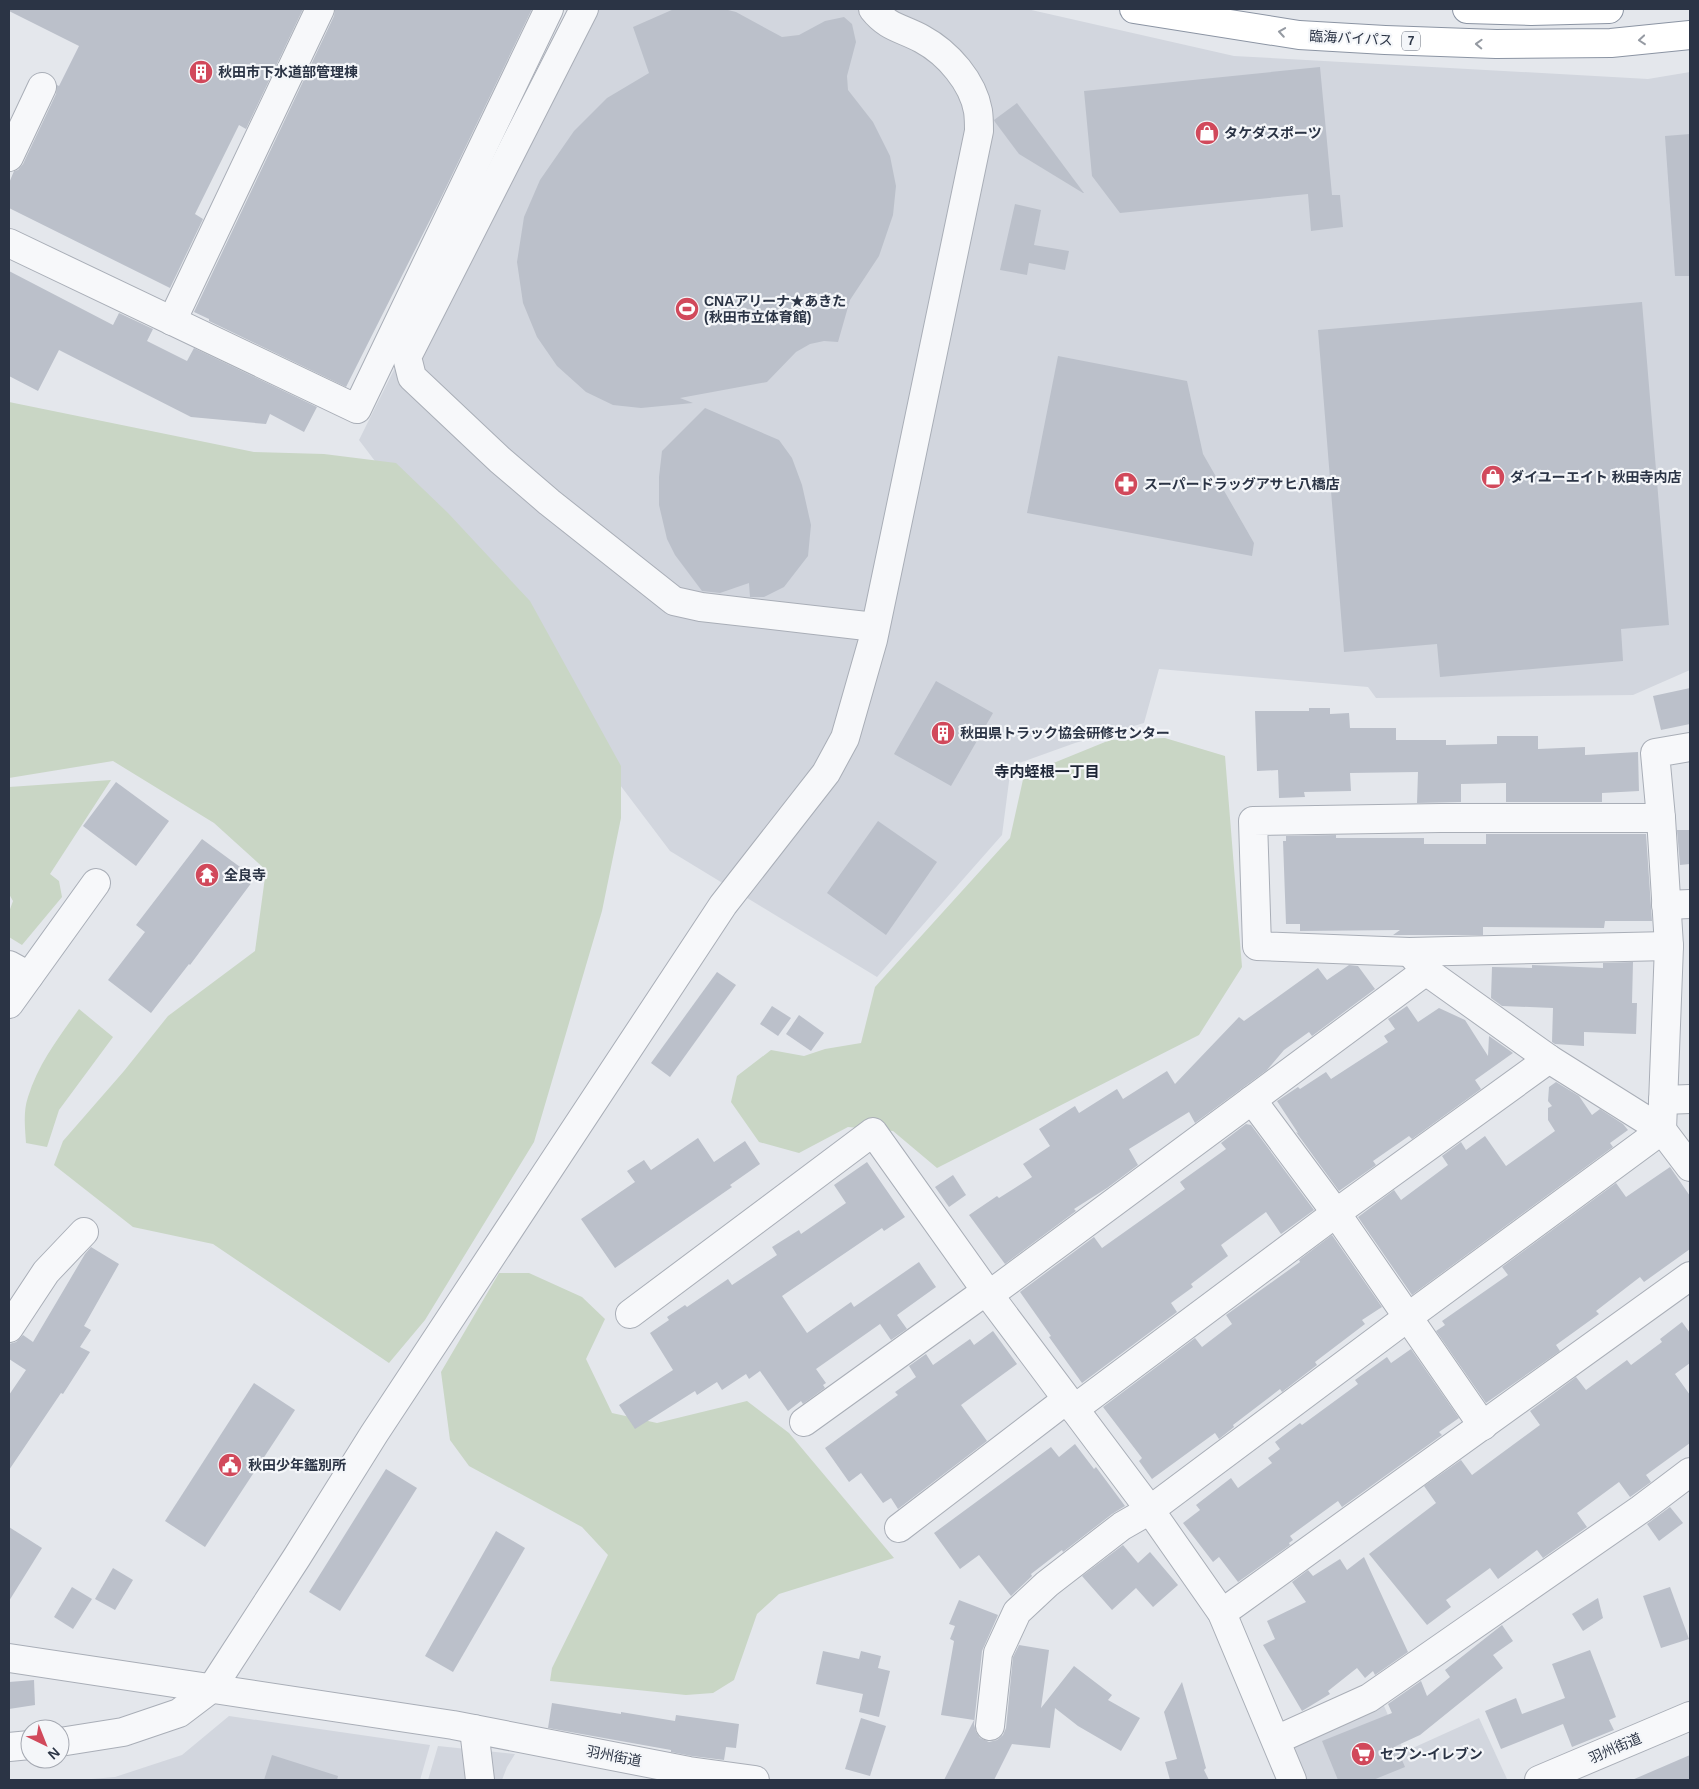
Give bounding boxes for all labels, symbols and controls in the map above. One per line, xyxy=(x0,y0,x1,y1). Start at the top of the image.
one-way arrow xyxy=(1278,27,1286,38)
street label: 臨海バイパス xyxy=(1309,28,1393,48)
road number: 7 xyxy=(1402,31,1420,50)
one-way arrow xyxy=(1637,34,1645,45)
one-way arrow xyxy=(1475,38,1483,49)
building icon: 秋田市下水道部管理棟 xyxy=(188,59,214,85)
place label: 秋田市下水道部管理棟 xyxy=(218,64,358,80)
shop icon: タケダスポーツ xyxy=(1194,120,1220,146)
place label: タケダスポーツ xyxy=(1224,125,1322,141)
place label: CNAアリーナ★あきた (秋田市立体育館) xyxy=(704,293,846,325)
sports icon: CNAアリーナ★あきた (秋田市立体育館) xyxy=(674,296,700,322)
shop icon: ダイユーエイト 秋田寺内店 xyxy=(1480,464,1506,490)
place label: ダイユーエイト 秋田寺内店 xyxy=(1510,469,1682,485)
pharmacy icon: スーパードラッグアサヒ八橋店 xyxy=(1113,471,1139,497)
place label: スーパードラッグアサヒ八橋店 xyxy=(1144,476,1340,492)
building icon: 秋田県トラック協会研修センター xyxy=(930,720,956,746)
place label: 秋田県トラック協会研修センター xyxy=(960,725,1170,741)
district label: 寺内蛭根一丁目 xyxy=(994,763,1100,780)
temple icon: 全良寺 xyxy=(194,862,220,888)
place label: 全良寺 xyxy=(224,867,266,883)
public building icon: 秋田少年鑑別所 xyxy=(217,1452,243,1478)
place label: 秋田少年鑑別所 xyxy=(248,1457,346,1473)
north arrow xyxy=(20,1719,70,1769)
street label: 羽州街道 xyxy=(1586,1730,1644,1766)
supermarket icon: セブン-イレブン xyxy=(1350,1741,1376,1767)
street label: 羽州街道 xyxy=(585,1743,643,1769)
text: N xyxy=(45,1744,63,1763)
place label: セブン-イレブン xyxy=(1380,1746,1483,1762)

